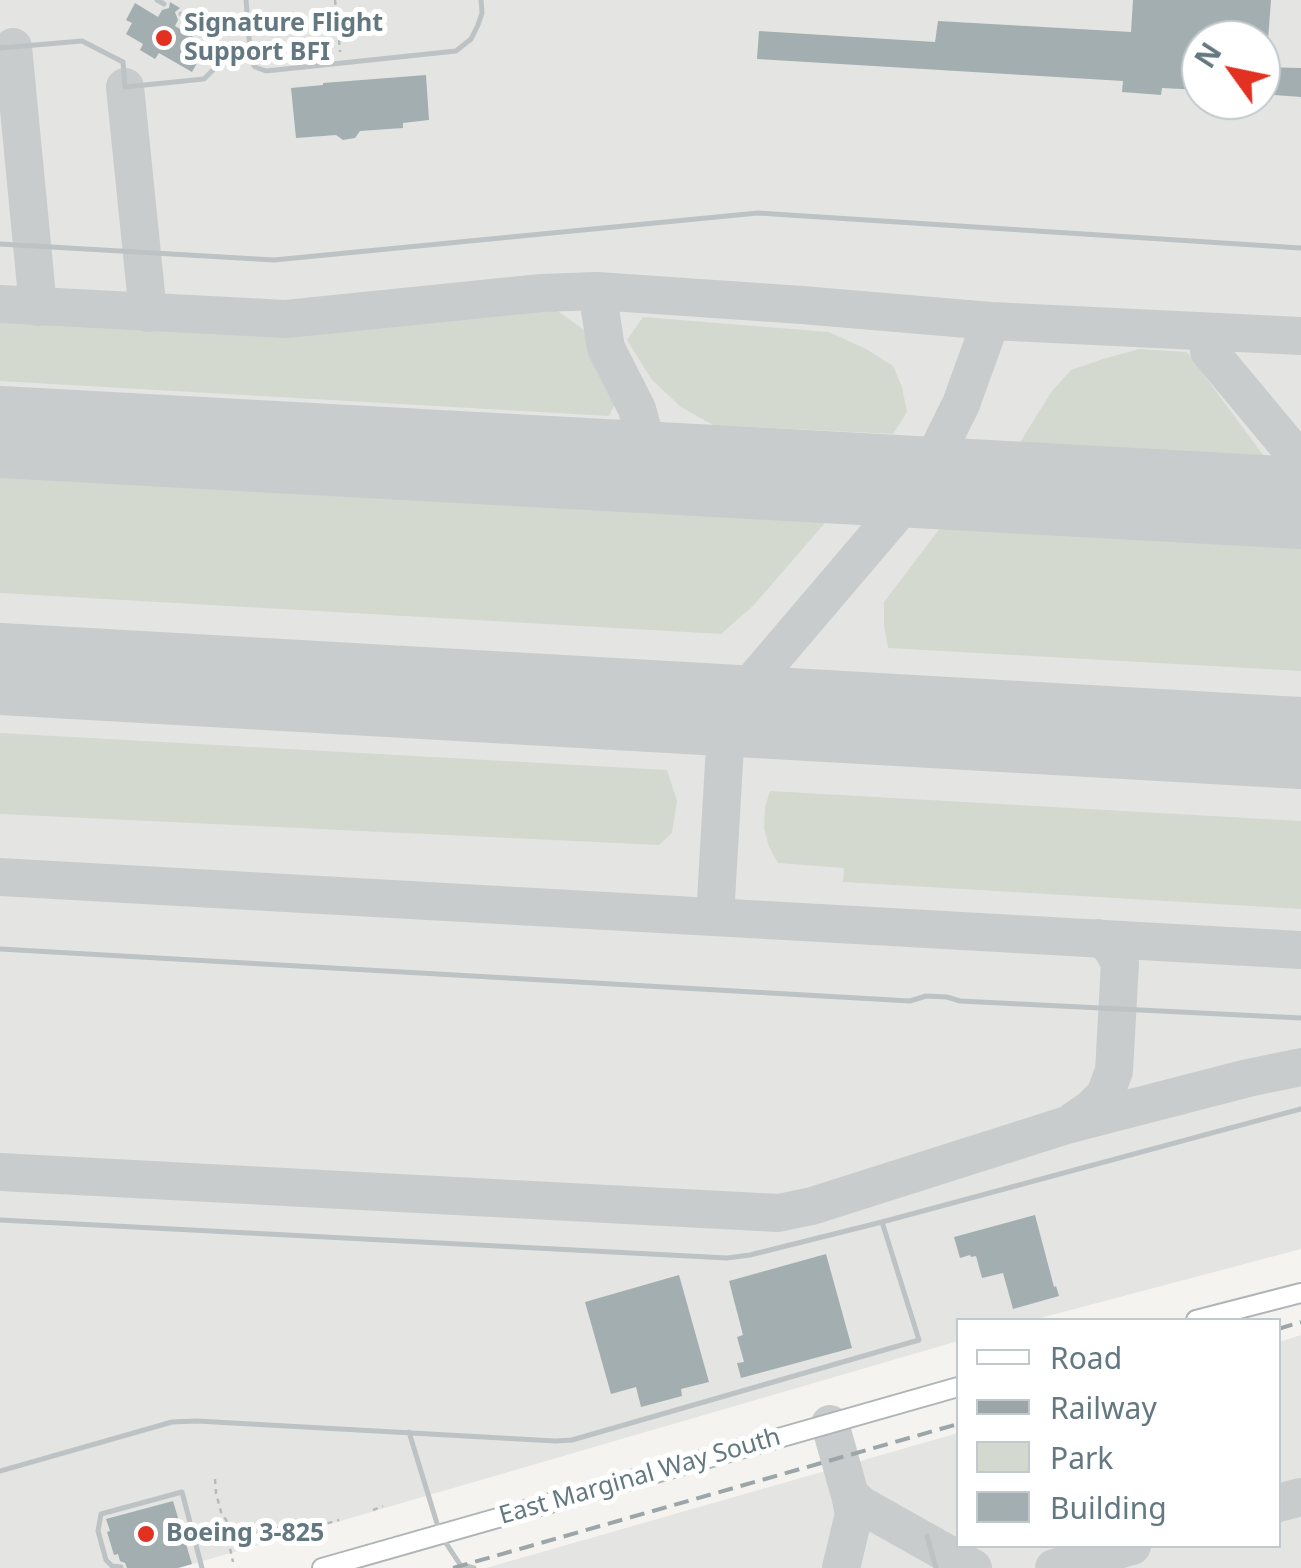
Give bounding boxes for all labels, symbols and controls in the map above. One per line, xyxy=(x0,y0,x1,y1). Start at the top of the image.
place label: Signature Flight Support BFI xyxy=(184,9,383,68)
north arrow xyxy=(1181,20,1281,120)
marker: Signature Flight Support BFI xyxy=(153,27,175,49)
text: N xyxy=(1185,35,1230,75)
legend xyxy=(956,1318,1281,1548)
text: Road xyxy=(1050,1337,1122,1378)
text: Railway xyxy=(1050,1387,1157,1428)
street label: East Marginal Way South xyxy=(496,1422,784,1532)
text: Park xyxy=(1050,1437,1113,1478)
text: Building xyxy=(1050,1487,1167,1528)
place label: Boeing 3-825 xyxy=(166,1519,324,1549)
marker: Boeing 3-825 xyxy=(135,1523,157,1545)

